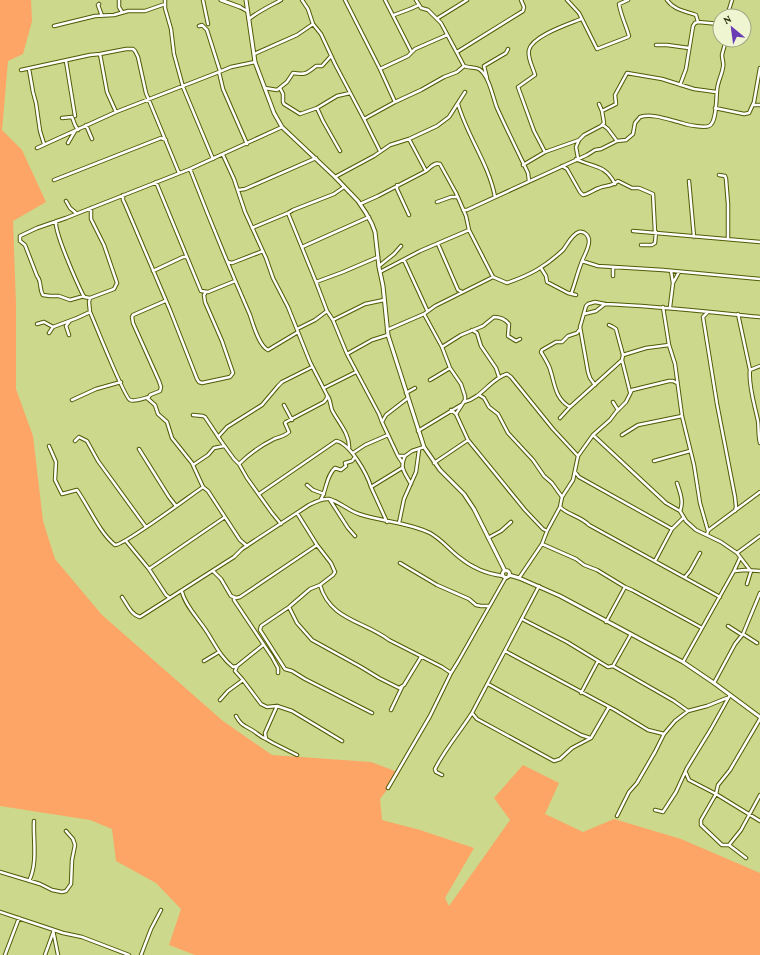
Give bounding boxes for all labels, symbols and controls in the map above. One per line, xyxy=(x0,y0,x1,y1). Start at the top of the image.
north arrow xyxy=(712,8,752,48)
text: N xyxy=(721,12,734,26)

